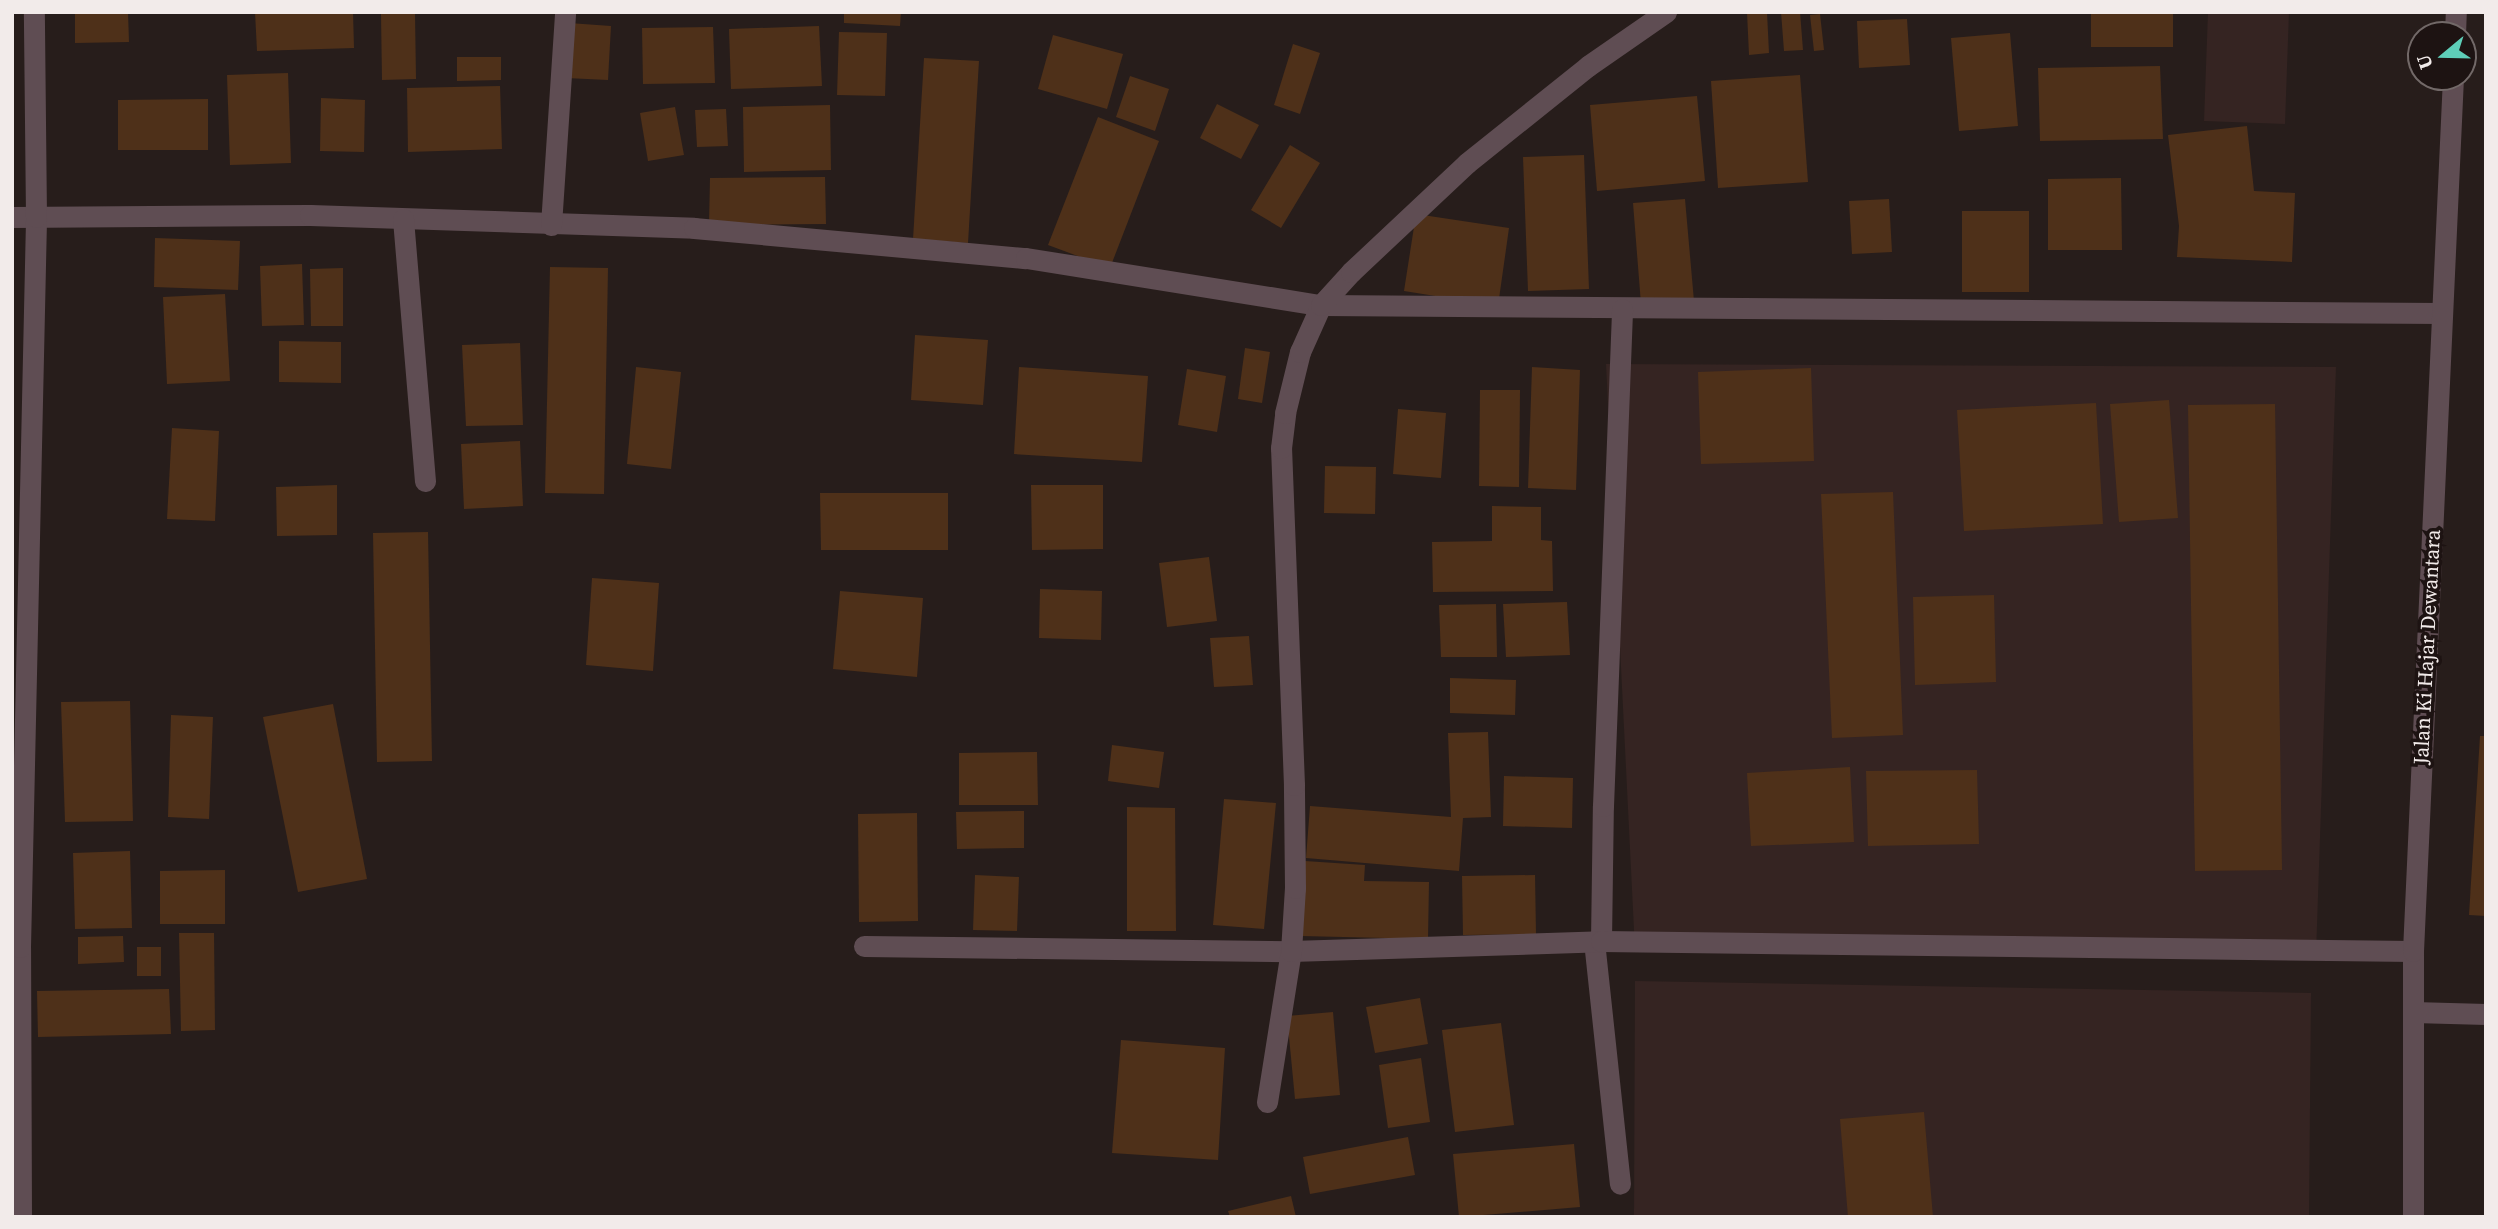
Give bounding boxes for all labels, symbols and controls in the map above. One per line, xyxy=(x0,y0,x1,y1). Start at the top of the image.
north arrow xyxy=(2407,21,2477,91)
text: U xyxy=(2409,51,2439,73)
street label: Jalan Ki Hajar Dewantara xyxy=(2408,529,2446,765)

